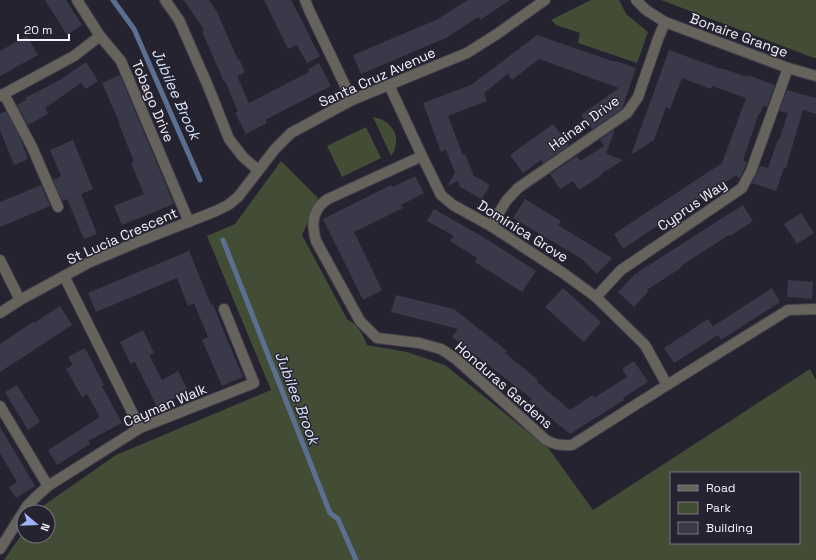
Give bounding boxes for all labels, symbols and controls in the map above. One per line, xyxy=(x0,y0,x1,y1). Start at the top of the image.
street label: Bonaire Grange xyxy=(687,9,791,61)
scale bar xyxy=(18,16,69,42)
text: 20 m xyxy=(24,22,52,38)
street label: Santa Cruz Avenue xyxy=(316,43,438,111)
water label: Jubilee Brook xyxy=(148,45,206,144)
street label: Tobago Drive xyxy=(128,57,178,145)
street label: Hainan Drive xyxy=(545,91,623,155)
street label: Cyprus Way xyxy=(654,175,730,235)
street label: Dominica Grove xyxy=(474,196,572,266)
street label: St Lucia Crescent xyxy=(64,203,180,269)
street label: Honduras Gardens xyxy=(451,338,557,432)
water label: Jubilee Brook xyxy=(271,349,325,449)
street label: Cayman Walk xyxy=(121,379,210,431)
legend xyxy=(670,472,800,544)
text: Road xyxy=(706,480,735,496)
text: Park xyxy=(706,500,731,516)
north arrow xyxy=(16,504,56,544)
text: Building xyxy=(706,520,753,536)
text: N xyxy=(38,521,53,533)

